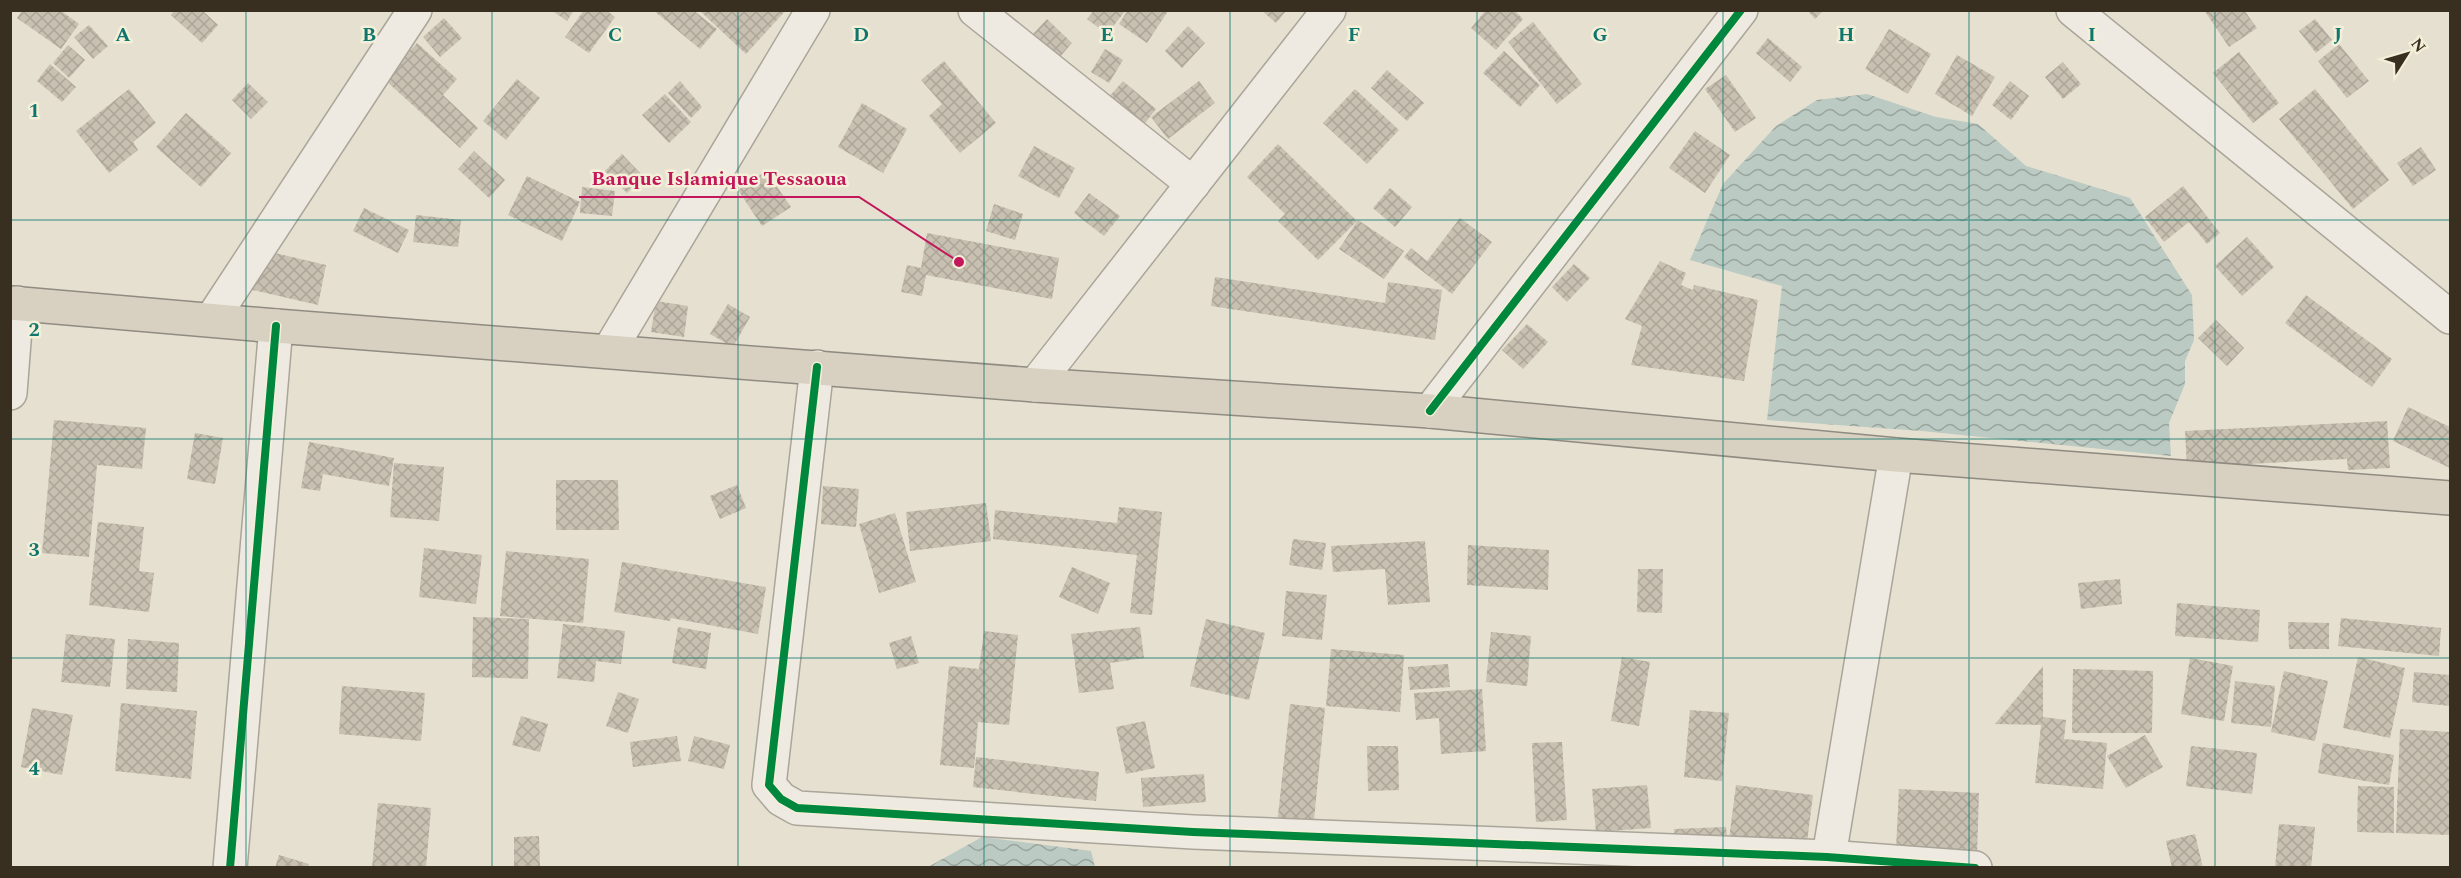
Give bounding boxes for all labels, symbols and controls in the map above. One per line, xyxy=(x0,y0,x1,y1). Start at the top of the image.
text: A xyxy=(115,20,131,50)
text: B xyxy=(362,20,376,50)
text: C xyxy=(608,20,622,50)
text: D xyxy=(853,20,869,50)
text: E xyxy=(1100,20,1114,50)
text: F xyxy=(1348,20,1360,50)
text: G xyxy=(1592,20,1608,50)
text: H xyxy=(1838,20,1854,50)
text: I xyxy=(2088,20,2096,50)
text: J xyxy=(2334,20,2342,50)
north arrow xyxy=(2377,24,2437,84)
text: N xyxy=(2405,33,2432,58)
text: 1 xyxy=(28,96,40,126)
callout: Banque Islamique Tessaoua xyxy=(579,159,859,197)
text: Banque Islamique Tessaoua xyxy=(591,164,847,194)
text: 2 xyxy=(28,315,40,345)
text: 3 xyxy=(28,535,40,565)
text: 4 xyxy=(28,754,40,784)

